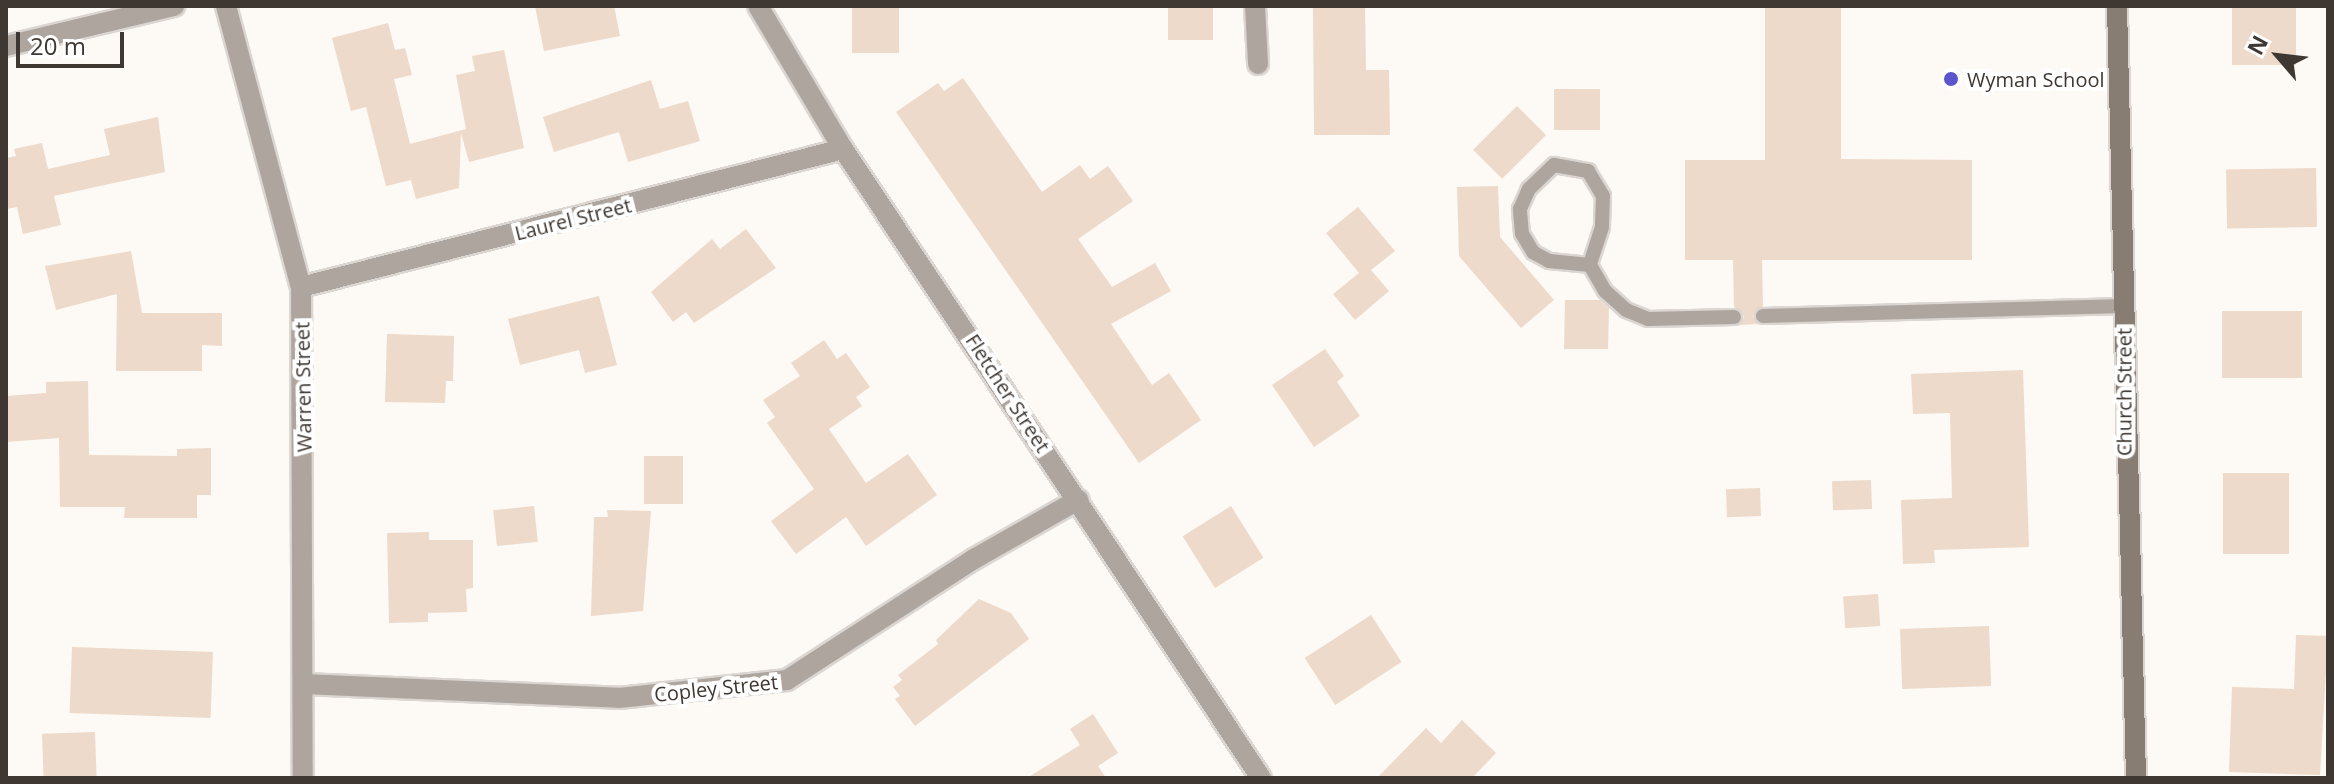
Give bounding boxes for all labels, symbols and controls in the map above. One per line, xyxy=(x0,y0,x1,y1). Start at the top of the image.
scale bar xyxy=(20,16,128,66)
north arrow xyxy=(2238,16,2318,96)
text: 20 m xyxy=(30,29,86,62)
text: N xyxy=(2239,30,2274,60)
place label: Wyman School xyxy=(1967,67,2104,91)
marker: Wyman School xyxy=(1942,70,1960,88)
street label: Laurel Street xyxy=(512,193,634,245)
street label: Warren Street xyxy=(290,322,316,452)
street label: Church Street xyxy=(2112,328,2136,456)
street label: Fletcher Street xyxy=(961,329,1055,457)
street label: Copley Street xyxy=(653,670,779,706)

